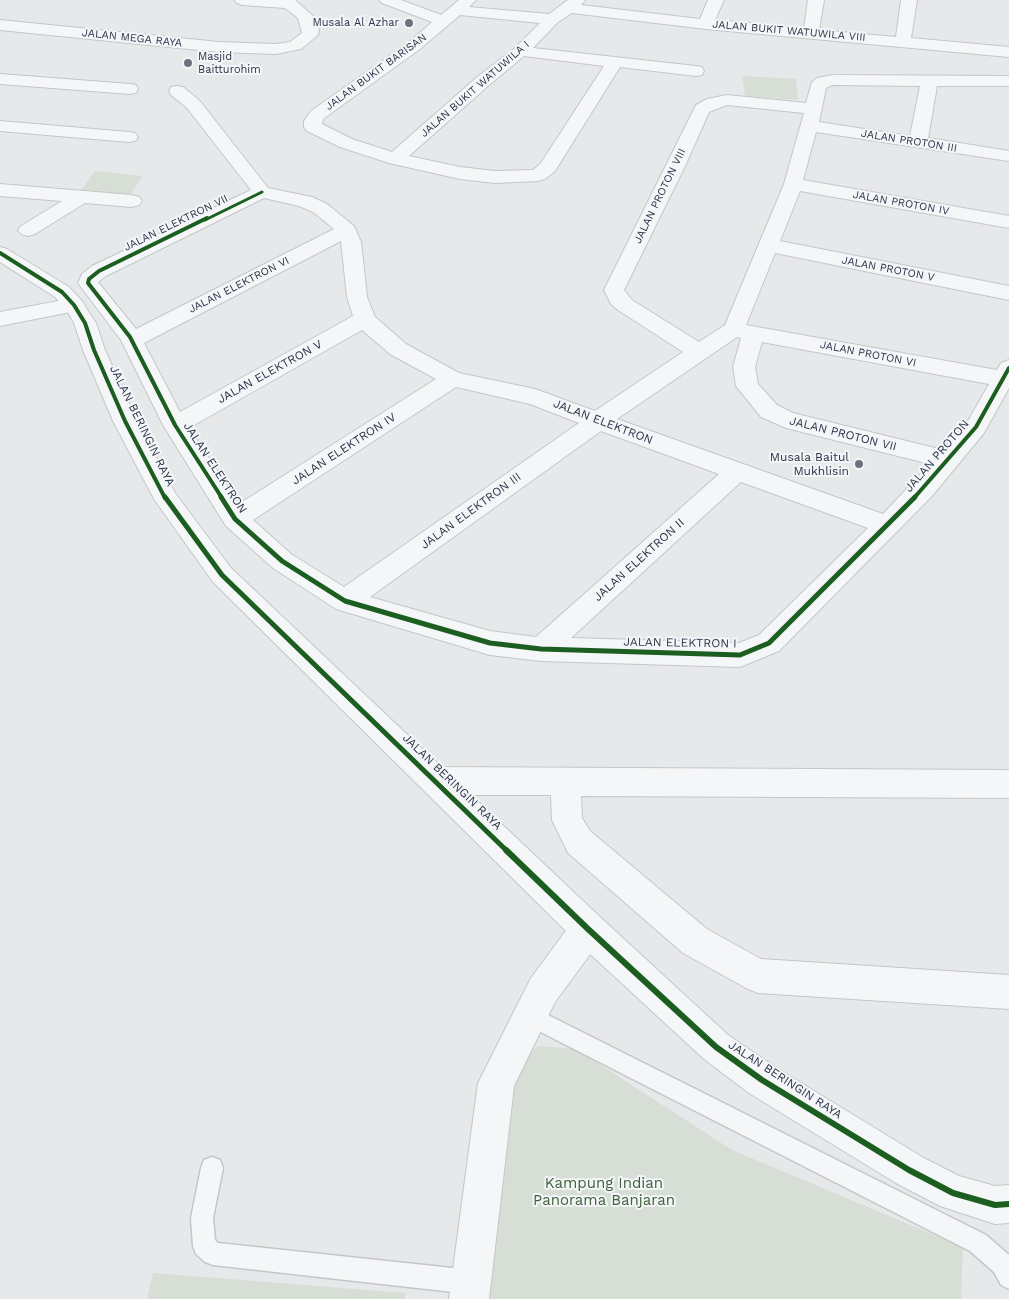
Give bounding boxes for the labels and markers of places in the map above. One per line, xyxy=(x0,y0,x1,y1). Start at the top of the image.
place label: Musala Al Azhar xyxy=(313,16,399,30)
marker: Musala Al Azhar xyxy=(403,17,415,29)
place label: Masjid Baitturohim xyxy=(198,50,261,76)
marker: Masjid Baitturohim xyxy=(182,57,194,69)
place label: Musala Baitul Mukhlisin xyxy=(770,450,849,478)
marker: Musala Baitul Mukhlisin xyxy=(853,458,865,470)

